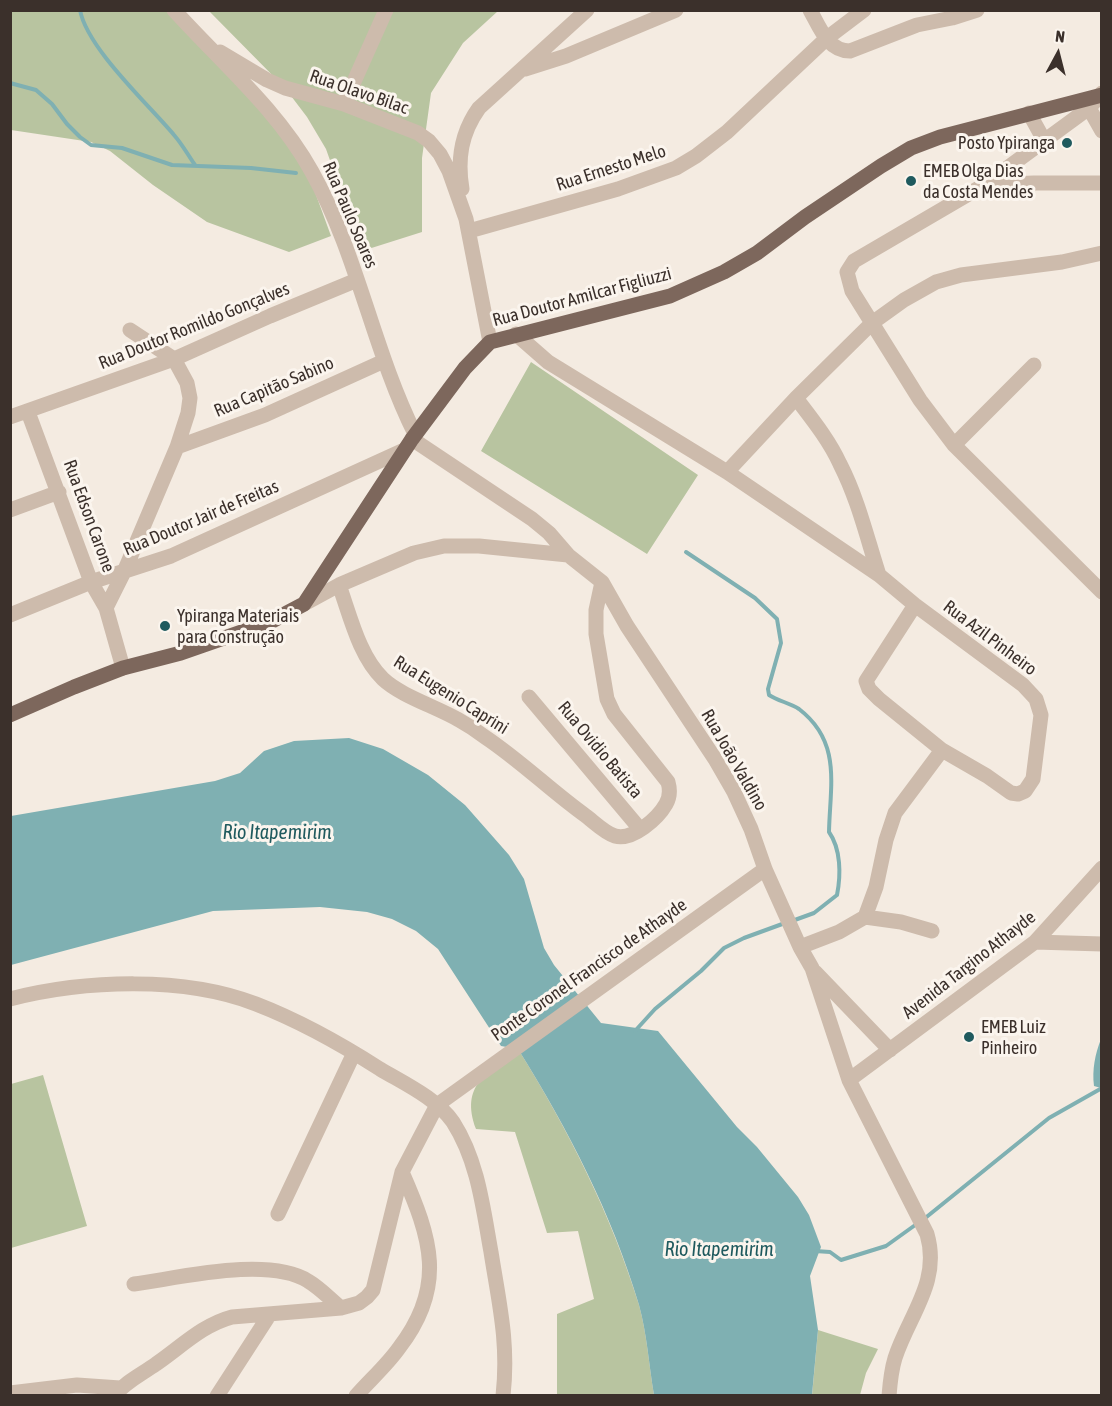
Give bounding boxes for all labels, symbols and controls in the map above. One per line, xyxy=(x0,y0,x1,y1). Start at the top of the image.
north arrow xyxy=(1028,24,1088,84)
text: N xyxy=(1054,27,1066,46)
street label: Rua Olavo Bilac xyxy=(307,65,411,119)
place label: Posto Ypiranga xyxy=(958,132,1055,154)
marker: Posto Ypiranga xyxy=(1060,136,1074,150)
street label: Rua Ernesto Melo xyxy=(553,140,669,196)
street label: Rua Paulo Soares xyxy=(318,158,382,272)
place label: EMEB Olga Dias da Costa Mendes xyxy=(923,160,1033,202)
marker: EMEB Olga Dias da Costa Mendes xyxy=(904,174,918,188)
street label: Rua Doutor Amilcar Figliuzzi xyxy=(490,263,674,331)
street label: Rua Doutor Romildo Gonçalves xyxy=(96,278,292,374)
street label: Rua Capitão Sabino xyxy=(211,352,337,422)
street label: Rua Edson Carone xyxy=(59,457,119,575)
street label: Rua Doutor Jair de Freitas xyxy=(120,476,282,560)
street label: Rua Azil Pinheiro xyxy=(939,596,1041,680)
place label: Ypiranga Materiais para Construção xyxy=(177,605,299,648)
marker: Ypiranga Materiais para Construção xyxy=(158,619,172,633)
street label: Rua Eugenio Caprini xyxy=(389,651,513,739)
street label: Rua Ovidio Batista xyxy=(553,697,647,803)
street label: Rua João Valdino xyxy=(696,706,772,814)
water label: Rio Itapemirim xyxy=(222,821,332,845)
street label: Ponte Coronel Francisco de Athayde xyxy=(487,894,691,1046)
street label: Avenida Targino Athayde xyxy=(898,906,1040,1024)
place label: EMEB Luiz Pinheiro xyxy=(981,1016,1046,1058)
marker: EMEB Luiz Pinheiro xyxy=(962,1030,976,1044)
water label: Rio Itapemirim xyxy=(664,1238,774,1262)

